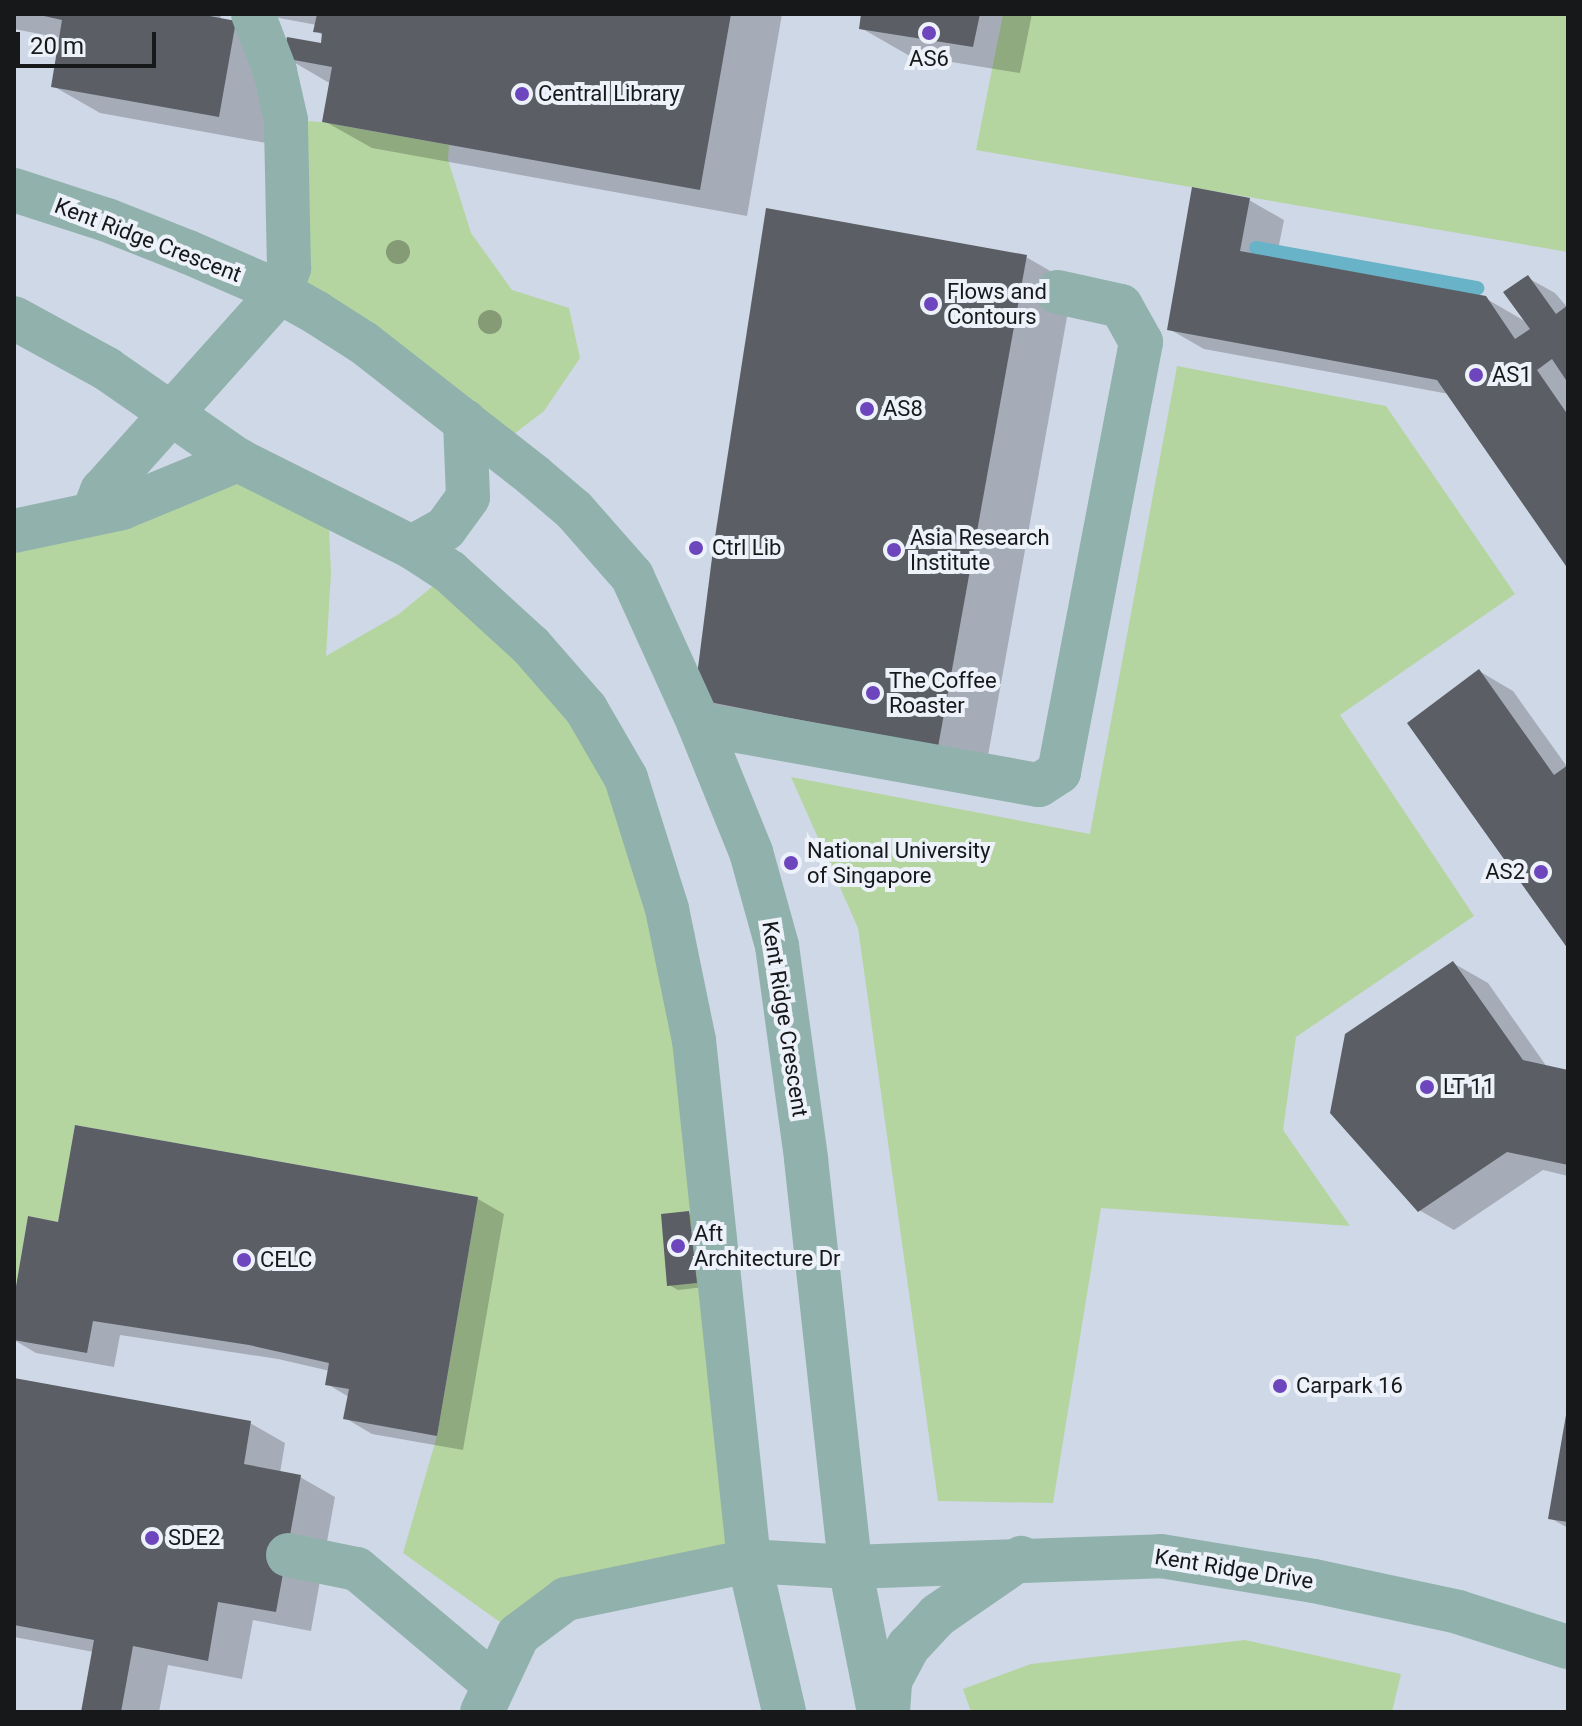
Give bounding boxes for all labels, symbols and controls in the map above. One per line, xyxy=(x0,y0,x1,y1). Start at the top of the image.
scale bar xyxy=(20,16,160,66)
marker: AS6 xyxy=(920,24,938,42)
text: 20 m xyxy=(30,32,84,60)
place label: AS6 xyxy=(909,46,949,72)
place label: Central Library xyxy=(538,81,680,107)
marker: Central Library xyxy=(513,85,531,103)
street label: Kent Ridge Crescent xyxy=(51,192,245,288)
place label: Flows and Contours xyxy=(947,278,1047,330)
marker: Flows and Contours xyxy=(922,295,940,313)
place label: AS1 xyxy=(1492,362,1532,388)
marker: AS1 xyxy=(1467,366,1485,384)
place label: AS8 xyxy=(883,396,923,422)
marker: AS8 xyxy=(858,400,876,418)
place label: Asia Research Institute xyxy=(910,524,1050,576)
place label: Ctrl Lib xyxy=(712,535,781,561)
marker: Ctrl Lib xyxy=(687,539,705,557)
marker: Asia Research Institute xyxy=(885,541,903,559)
place label: The Coffee Roaster xyxy=(889,667,997,718)
marker: The Coffee Roaster xyxy=(864,684,882,702)
place label: National University of Singapore xyxy=(807,837,990,888)
marker: National University of Singapore xyxy=(782,854,800,872)
place label: AS2 xyxy=(1485,859,1525,885)
marker: AS2 xyxy=(1532,863,1550,881)
street label: Kent Ridge Crescent xyxy=(756,919,814,1119)
place label: LT 11 xyxy=(1443,1074,1495,1100)
marker: LT 11 xyxy=(1418,1078,1436,1096)
place label: Aft Architecture Dr xyxy=(694,1220,841,1272)
marker: Aft Architecture Dr xyxy=(669,1237,687,1255)
place label: CELC xyxy=(260,1247,312,1273)
marker: CELC xyxy=(235,1251,253,1269)
place label: Carpark 16 xyxy=(1296,1373,1403,1399)
marker: Carpark 16 xyxy=(1271,1377,1289,1395)
place label: SDE2 xyxy=(168,1525,220,1551)
marker: SDE2 xyxy=(143,1529,161,1547)
street label: Kent Ridge Drive xyxy=(1153,1543,1315,1595)

